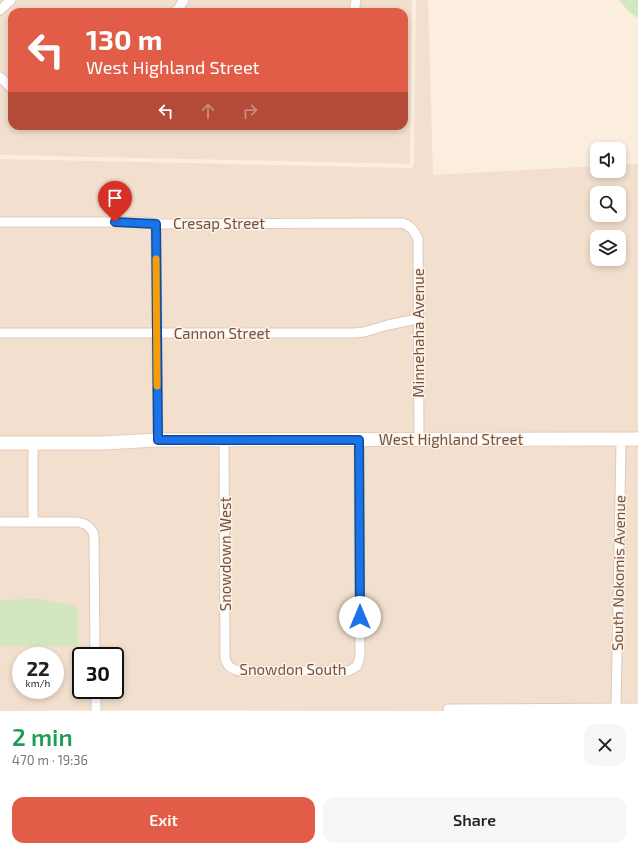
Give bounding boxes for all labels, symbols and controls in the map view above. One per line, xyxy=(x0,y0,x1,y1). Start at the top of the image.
text: 130 m xyxy=(86,22,162,56)
icon: left xyxy=(20,24,72,76)
text: West Highland Street xyxy=(86,56,259,78)
icon: left xyxy=(155,100,177,122)
icon: ahead xyxy=(197,100,219,122)
icon: right xyxy=(239,100,261,122)
map controls xyxy=(590,142,626,266)
button: sound xyxy=(590,142,626,178)
pin xyxy=(98,181,132,222)
button: search xyxy=(590,186,626,222)
icon: arrive xyxy=(104,187,126,209)
street label: Cresap Street xyxy=(173,214,265,232)
button: layers xyxy=(590,230,626,266)
street label: Minnehaha Avenue xyxy=(409,268,427,398)
street label: Cannon Street xyxy=(174,324,271,342)
street label: West Highland Street xyxy=(379,430,524,448)
street label: South Nokomis Avenue xyxy=(608,495,628,651)
street label: Snowdown West xyxy=(216,496,234,611)
position arrow xyxy=(339,596,381,638)
speed limit sign: 30 xyxy=(72,647,124,699)
text: 22 xyxy=(26,656,50,680)
street label: Snowdon South xyxy=(239,660,347,678)
text: km/h xyxy=(26,677,50,689)
text: 2 min xyxy=(12,722,73,751)
button: close xyxy=(584,724,626,766)
text: 470 m · 19:36 xyxy=(12,752,88,768)
button: Exit xyxy=(12,797,315,843)
button: Share xyxy=(323,797,626,843)

